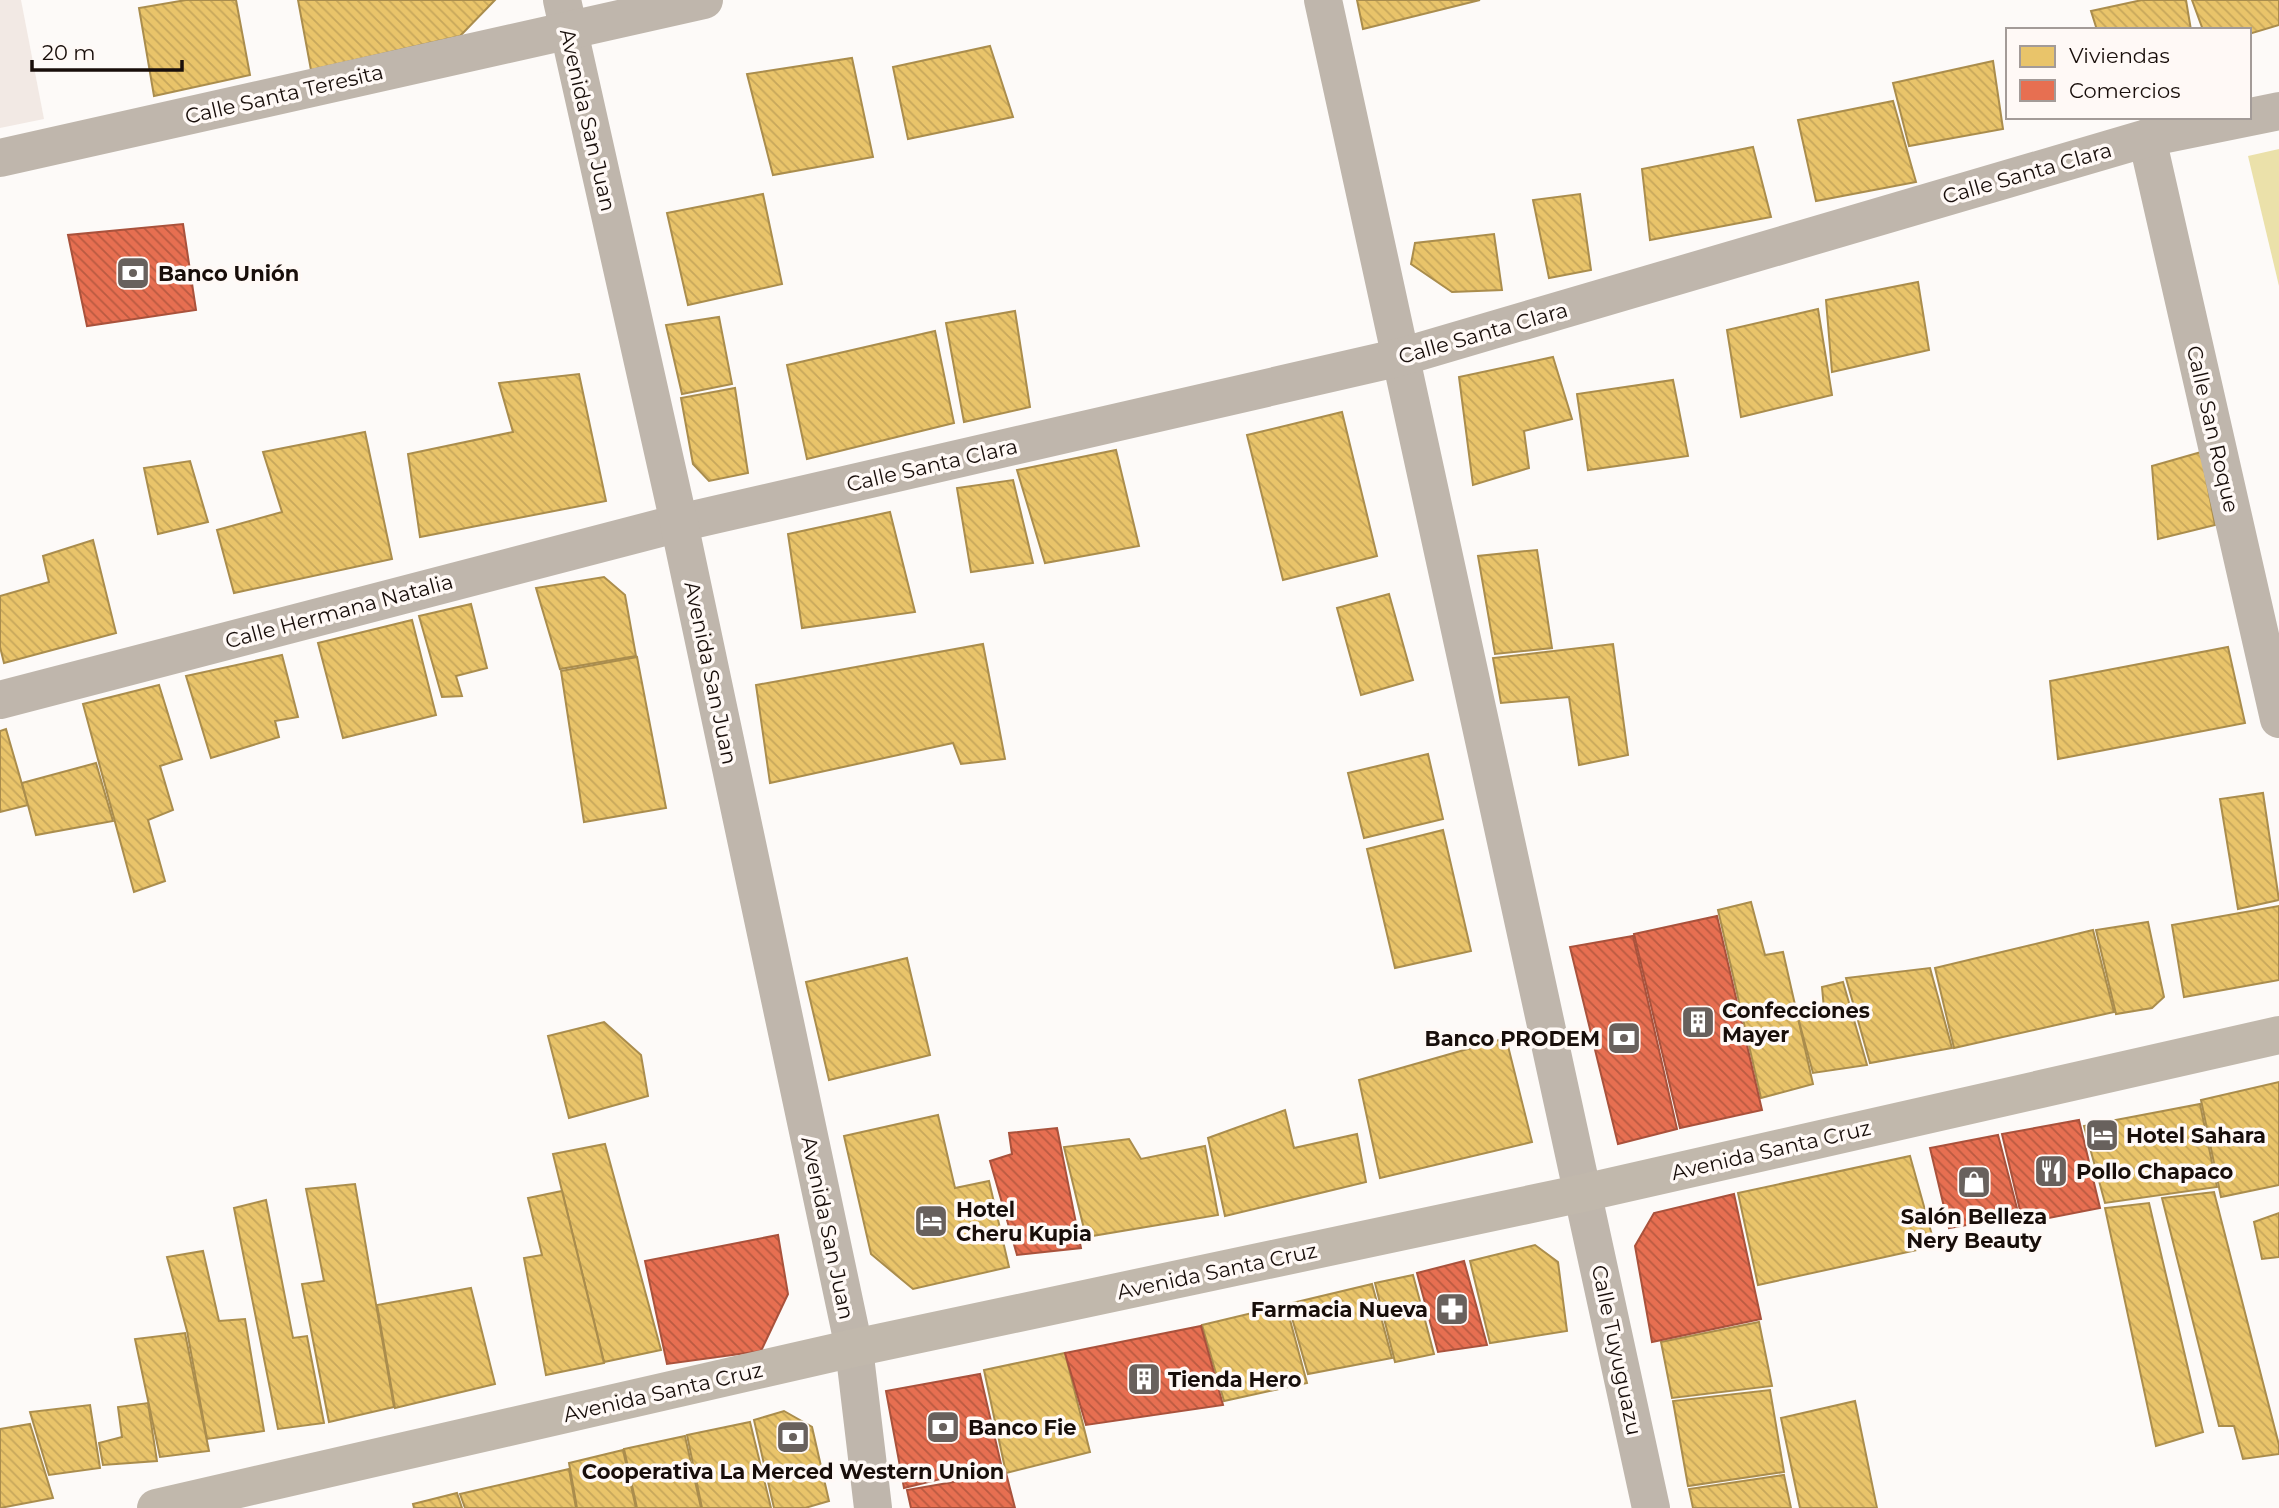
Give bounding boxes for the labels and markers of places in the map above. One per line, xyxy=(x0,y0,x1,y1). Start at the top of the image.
bank icon: Banco Unión xyxy=(114,254,152,292)
place label: Banco Unión xyxy=(158,261,299,286)
place label: Confecciones Mayer xyxy=(1722,998,1870,1047)
building icon: Confecciones Mayer xyxy=(1679,1003,1717,1041)
bank icon: Banco PRODEM xyxy=(1605,1019,1643,1057)
place label: Banco PRODEM xyxy=(1425,1026,1600,1051)
hotel icon: Hotel Sahara xyxy=(2083,1116,2121,1154)
place label: Hotel Sahara xyxy=(2126,1123,2266,1148)
restaurant icon: Pollo Chapaco xyxy=(2032,1152,2070,1190)
place label: Pollo Chapaco xyxy=(2076,1159,2234,1184)
shop icon: Salón Belleza Nery Beauty xyxy=(1955,1163,1993,1201)
place label: Hotel Cheru Kupia xyxy=(956,1197,1092,1246)
hotel icon: Hotel Cheru Kupia xyxy=(912,1202,950,1240)
place label: Salón Belleza Nery Beauty xyxy=(1901,1204,2047,1253)
pharmacy icon: Farmacia Nueva xyxy=(1433,1290,1471,1328)
place label: Farmacia Nueva xyxy=(1251,1297,1428,1322)
building icon: Tienda Hero xyxy=(1125,1360,1163,1398)
place label: Tienda Hero xyxy=(1168,1367,1302,1392)
bank icon: Banco Fie xyxy=(924,1408,962,1446)
place label: Banco Fie xyxy=(968,1415,1077,1440)
bank icon: Cooperativa La Merced Western Union xyxy=(774,1418,812,1456)
place label: Cooperativa La Merced Western Union xyxy=(582,1459,1004,1484)

